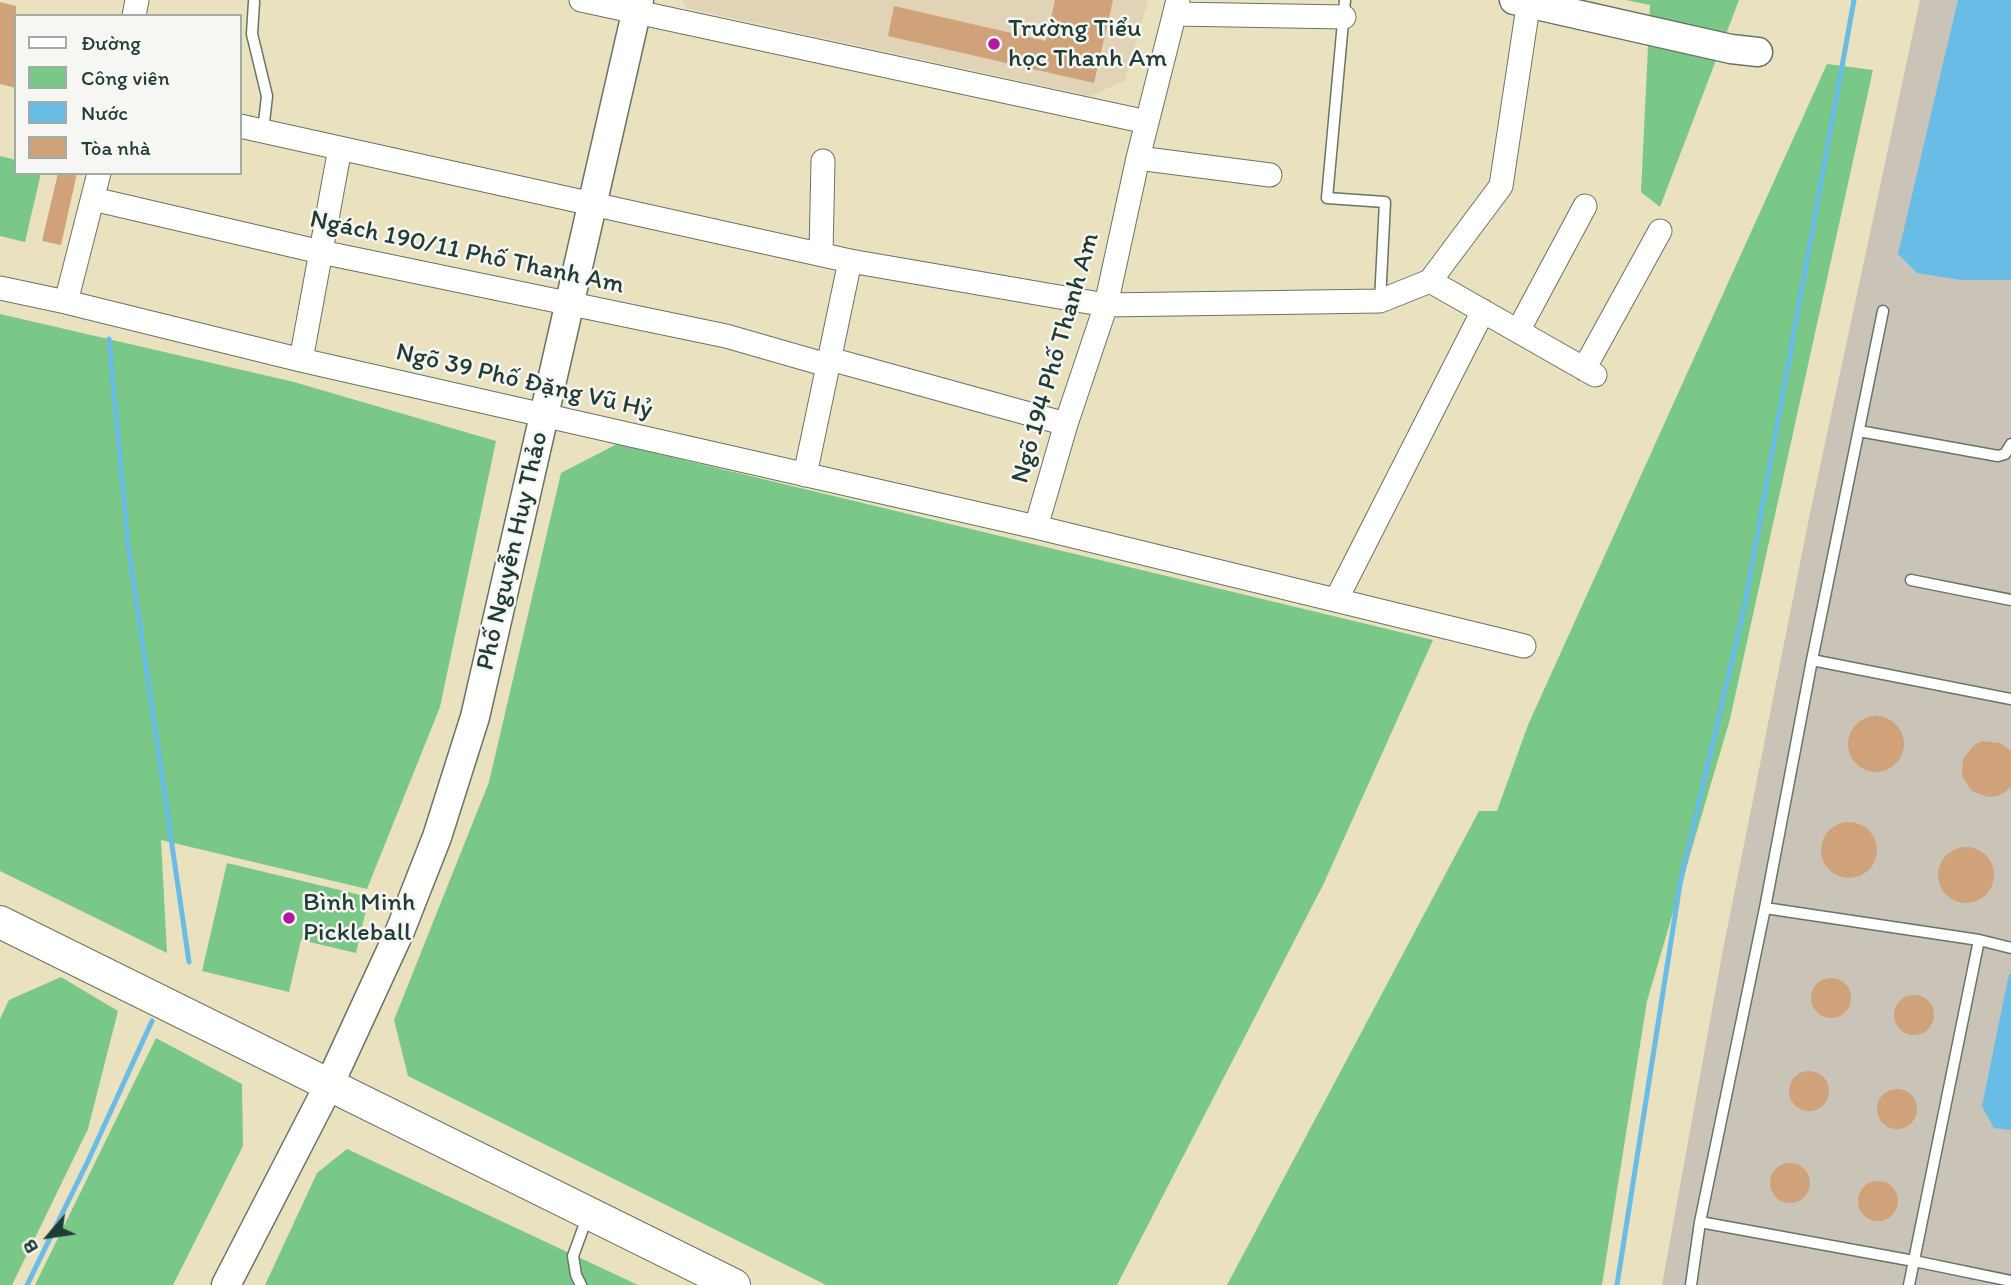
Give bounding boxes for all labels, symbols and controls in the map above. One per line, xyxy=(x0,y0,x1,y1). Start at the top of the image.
place label: Trường Tiểu học Thanh Am xyxy=(1008,13,1167,74)
legend xyxy=(14,14,242,175)
text: Đường xyxy=(81,30,141,55)
marker: Trường Tiểu học Thanh Am xyxy=(986,36,1002,52)
text: Công viên xyxy=(81,65,170,90)
text: Nước xyxy=(81,100,128,125)
text: Tòa nhà xyxy=(81,135,151,160)
street label: Ngách 190/11 Phố Thanh Am xyxy=(307,204,627,302)
street label: Ngõ 194 Phố Thanh Am xyxy=(1005,229,1107,487)
street label: Ngõ 39 Phố Đặng Vũ Hỷ xyxy=(393,337,655,427)
street label: Phố Nguyễn Huy Thảo xyxy=(470,429,556,673)
place label: Bình Minh Pickleball xyxy=(303,887,415,948)
marker: Bình Minh Pickleball xyxy=(281,910,297,926)
north arrow xyxy=(14,1201,84,1271)
text: B xyxy=(17,1235,43,1257)

